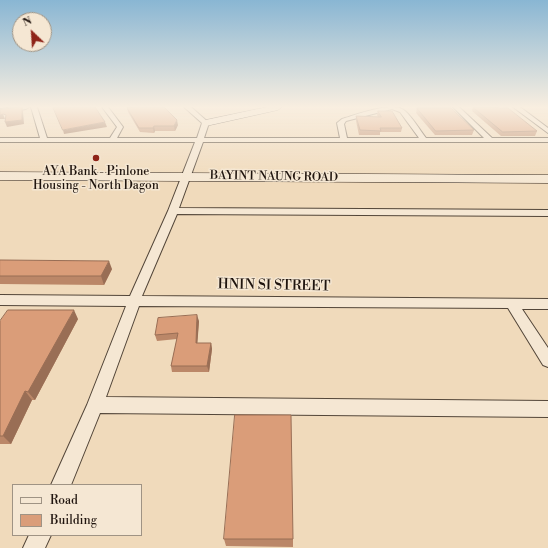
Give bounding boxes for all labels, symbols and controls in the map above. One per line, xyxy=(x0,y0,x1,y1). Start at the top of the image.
north arrow xyxy=(12,12,52,52)
text: N xyxy=(20,14,34,30)
marker: AYA Bank - Pinlone Housing - North Dagon xyxy=(91,153,101,163)
place label: AYA Bank - Pinlone Housing - North Dagon xyxy=(33,165,159,193)
street label: BAYINT NAUNG ROAD xyxy=(210,169,338,185)
street label: HNIN SI STREET xyxy=(217,277,331,295)
legend xyxy=(12,484,142,536)
text: Road xyxy=(50,493,78,508)
text: Building xyxy=(50,513,97,528)

